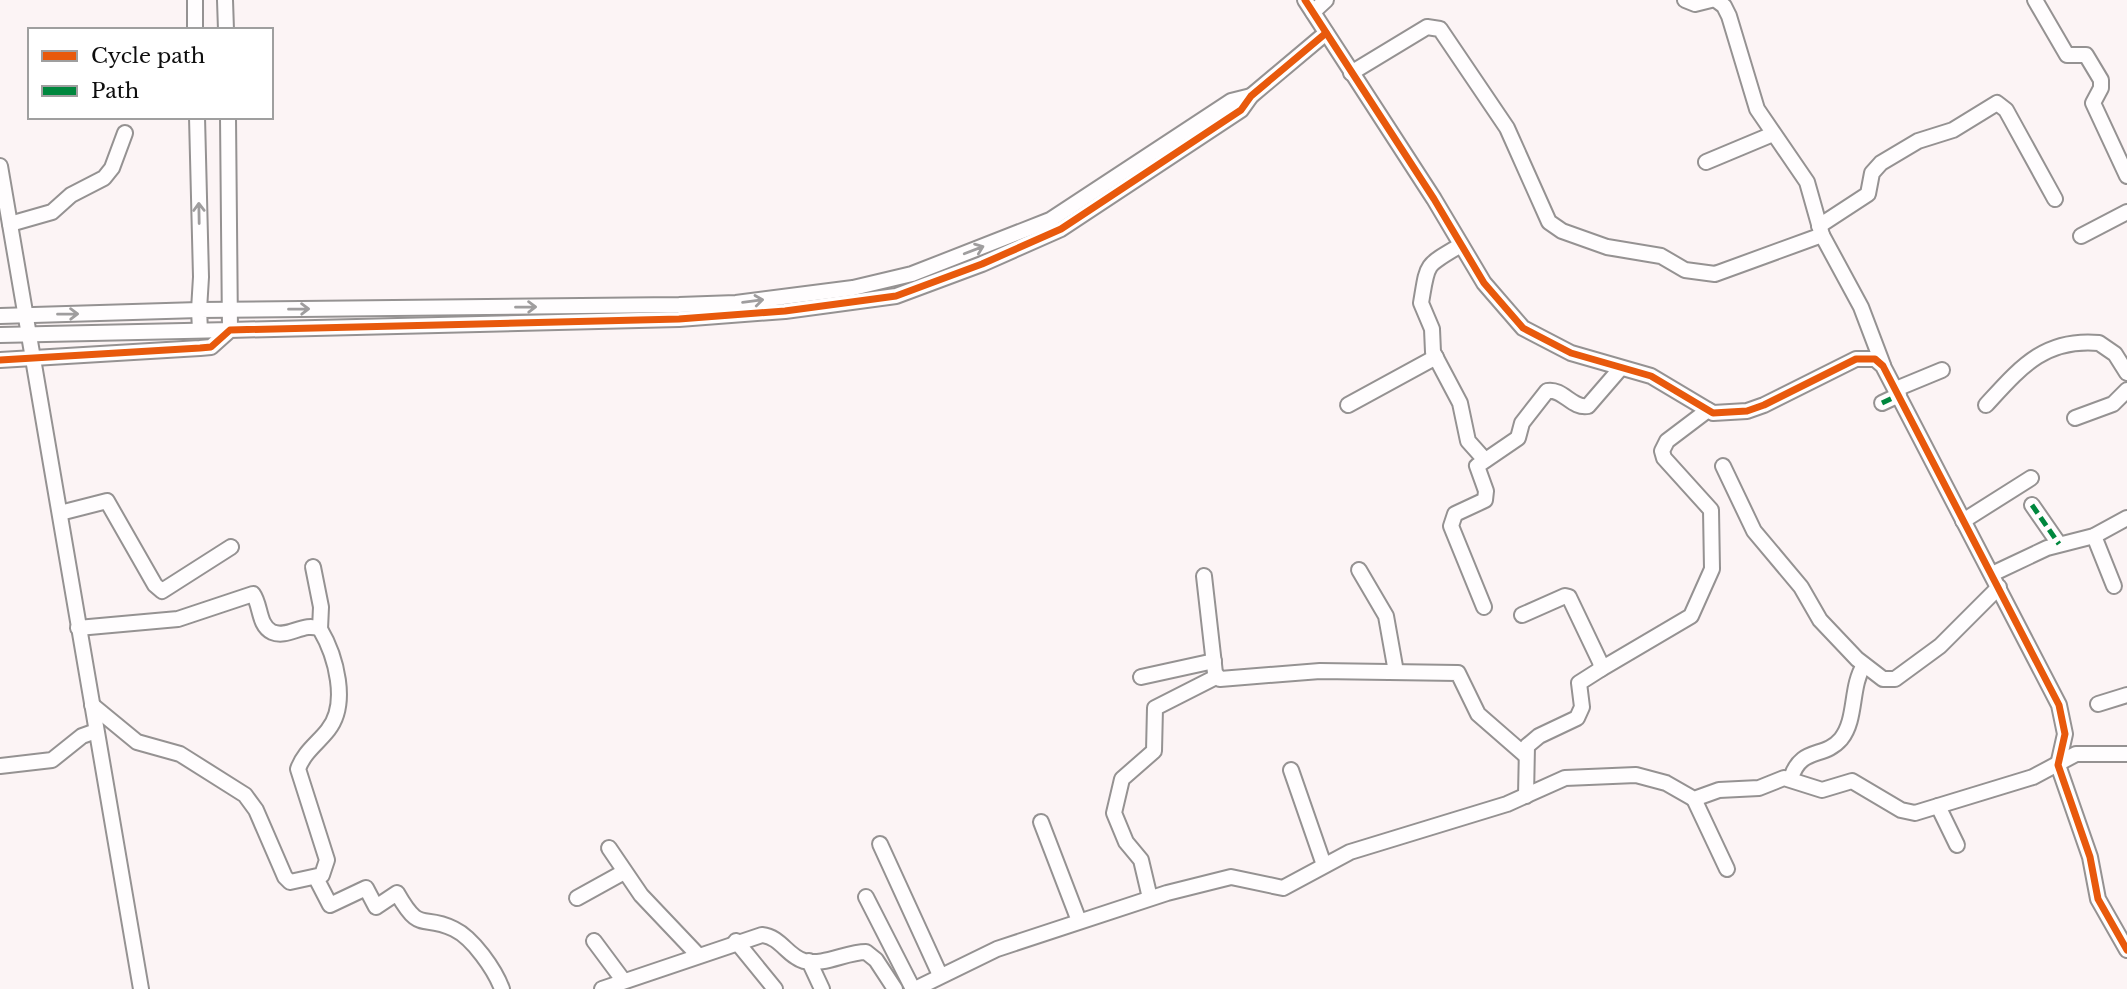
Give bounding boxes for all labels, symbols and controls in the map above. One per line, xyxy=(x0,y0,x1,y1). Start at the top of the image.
legend xyxy=(28,28,273,119)
text: Cycle path xyxy=(91,43,205,69)
text: Path xyxy=(91,78,139,104)
one-way arrow xyxy=(192,202,206,225)
one-way arrow xyxy=(962,242,984,255)
one-way arrow xyxy=(741,294,764,307)
one-way arrow xyxy=(514,300,537,314)
one-way arrow xyxy=(287,303,310,316)
one-way arrow xyxy=(56,307,79,320)

